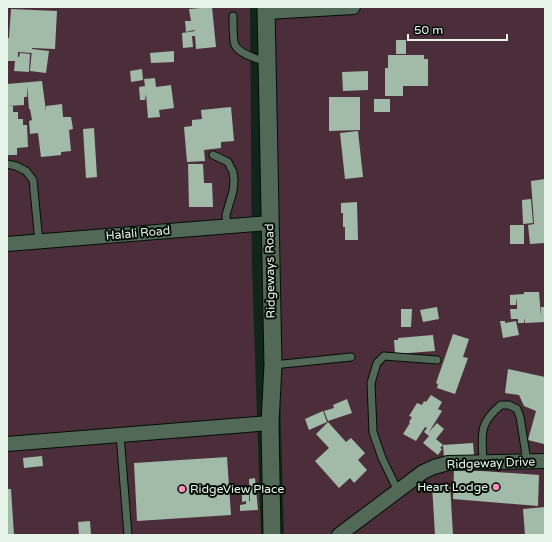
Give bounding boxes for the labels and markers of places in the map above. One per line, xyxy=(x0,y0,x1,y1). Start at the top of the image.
place label: Heart Lodge xyxy=(417,480,488,494)
place label: RidgeView Place xyxy=(190,482,284,496)
marker: Heart Lodge xyxy=(491,482,501,492)
marker: RidgeView Place xyxy=(177,484,187,494)

